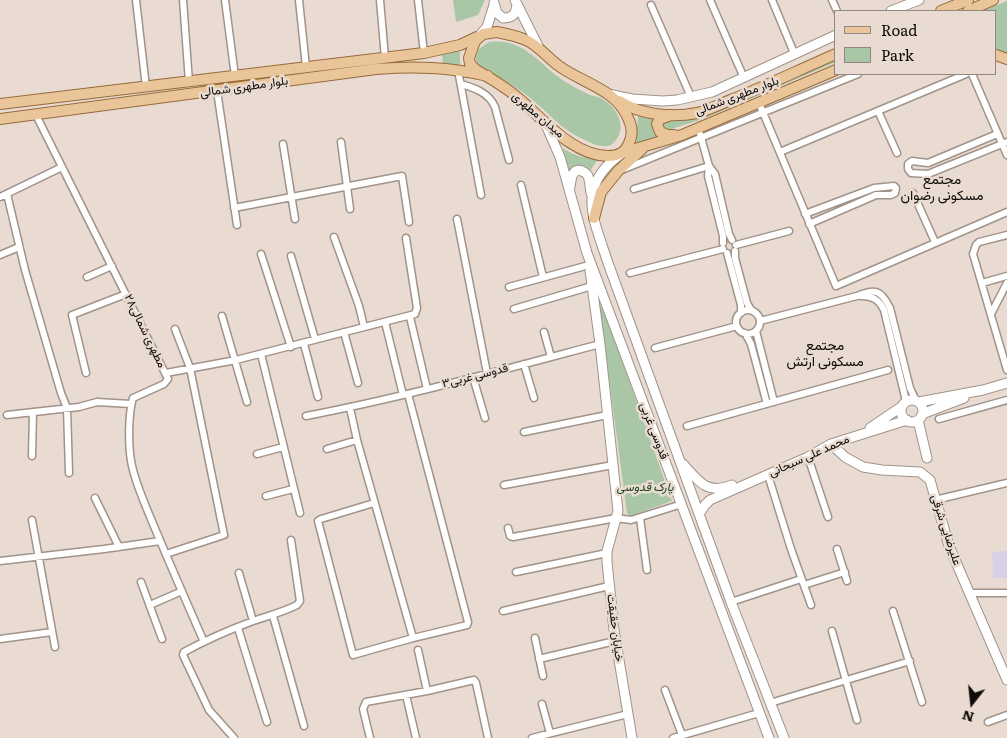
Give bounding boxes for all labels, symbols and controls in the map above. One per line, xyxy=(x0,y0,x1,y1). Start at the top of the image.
legend xyxy=(834,10,997,75)
text: Road xyxy=(881,18,917,41)
text: Park xyxy=(881,43,914,66)
street label: بلوار مطهری شمالی xyxy=(693,73,781,119)
street label: بلوار مطهرى شمالى xyxy=(199,74,289,100)
street label: میدان مطهری xyxy=(509,89,567,141)
district label: مجتمع مسکونی رضوان xyxy=(901,172,983,204)
street label: مطهرى شمالى۲۸ xyxy=(121,292,169,370)
district label: مجتمع مسکونی ارتش xyxy=(786,338,864,371)
street label: قدوسی غربی۳ xyxy=(440,361,510,391)
street label: قدوسی غربی xyxy=(637,400,671,462)
street label: محمد علی سبحانی xyxy=(766,432,852,480)
park label: پارک قدوسی xyxy=(616,480,674,494)
street label: علیرضایی شرقی xyxy=(928,493,964,567)
street label: خیابان حقیقت xyxy=(604,593,626,663)
north arrow xyxy=(947,678,997,728)
text: N xyxy=(959,706,976,729)

